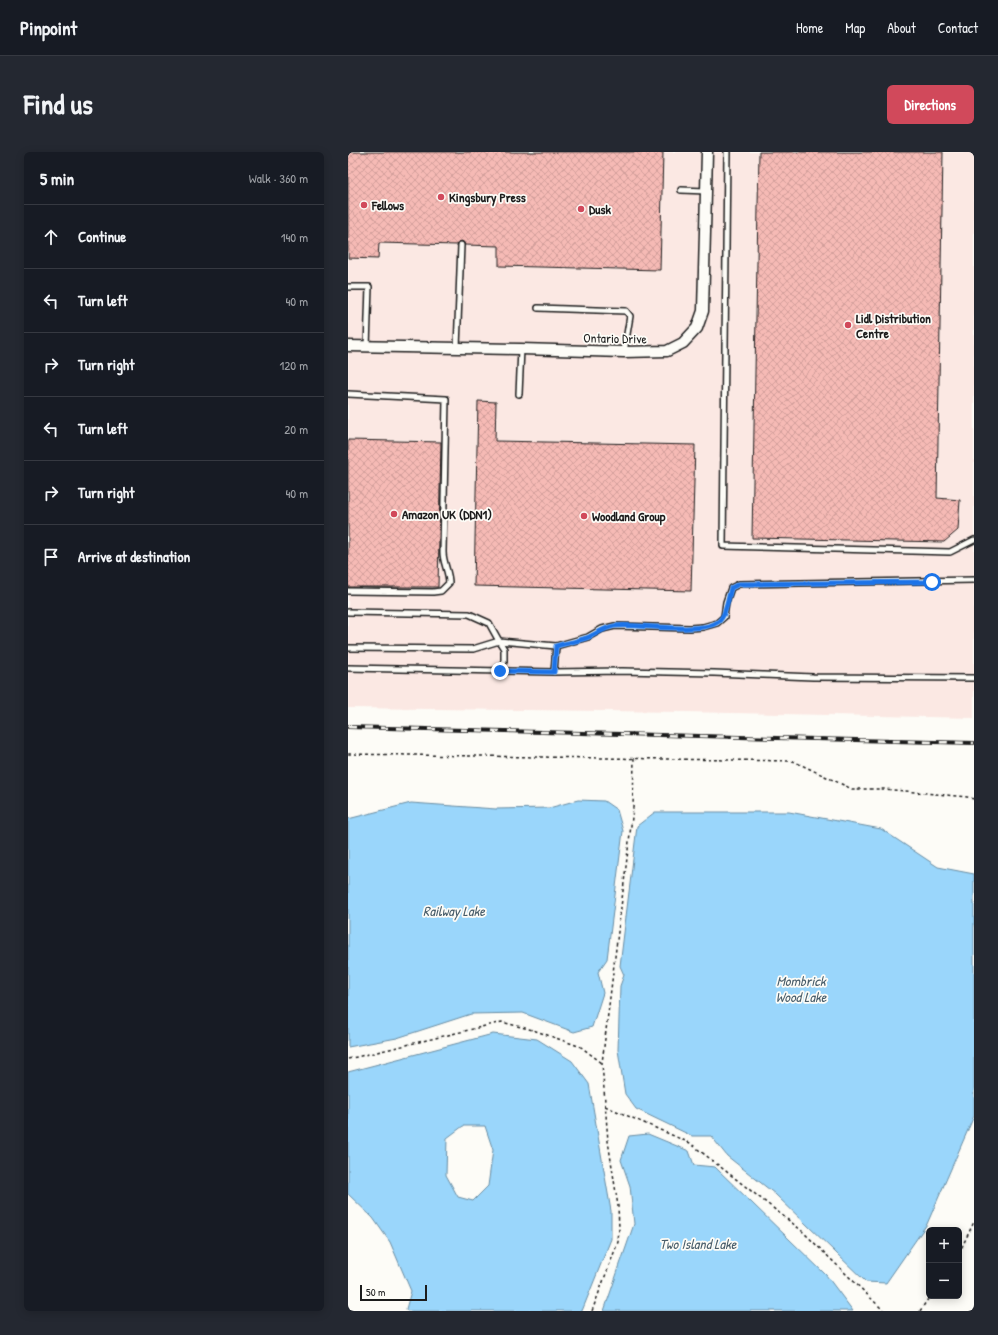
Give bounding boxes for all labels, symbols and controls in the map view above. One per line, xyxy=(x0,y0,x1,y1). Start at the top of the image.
text: Pinpoint xyxy=(20,15,77,41)
text: Home xyxy=(796,18,823,37)
text: Map xyxy=(845,18,865,37)
text: About xyxy=(887,18,916,37)
text: Contact xyxy=(938,18,978,37)
text: Find us xyxy=(24,85,93,123)
button: Directions xyxy=(887,85,974,124)
text: 5 min xyxy=(40,167,74,190)
text: Walk · 360 m xyxy=(249,169,308,187)
place label: Kingsbury Press xyxy=(449,188,526,207)
marker: Kingsbury Press xyxy=(436,192,446,202)
place label: Fellows xyxy=(371,196,404,214)
marker: Fellows xyxy=(359,200,369,210)
place label: Dusk xyxy=(589,200,611,218)
marker: Dusk xyxy=(576,204,586,214)
icon: ahead xyxy=(40,226,62,248)
text: Continue xyxy=(78,226,126,247)
text: 140 m xyxy=(281,228,308,246)
icon: left xyxy=(40,290,62,312)
text: Turn left xyxy=(78,290,128,311)
text: 40 m xyxy=(285,292,308,310)
place label: Lidl Distribution Centre xyxy=(856,309,931,342)
marker: Lidl Distribution Centre xyxy=(843,320,853,330)
street label: Ontario Drive xyxy=(583,328,647,348)
icon: right xyxy=(40,354,62,376)
text: Turn right xyxy=(78,354,134,375)
text: 120 m xyxy=(280,356,308,374)
icon: left xyxy=(40,418,62,440)
text: Turn left xyxy=(78,418,128,439)
text: 20 m xyxy=(284,420,308,438)
icon: right xyxy=(40,482,62,504)
text: Turn right xyxy=(78,482,134,503)
text: 40 m xyxy=(285,484,308,502)
place label: Amazon UK (DDN1) xyxy=(402,505,492,523)
place label: Woodland Group xyxy=(592,507,666,526)
marker: Amazon UK (DDN1) xyxy=(389,509,399,519)
marker: Woodland Group xyxy=(579,511,589,521)
icon: arrive xyxy=(40,546,62,568)
text: Arrive at destination xyxy=(78,546,190,567)
route start xyxy=(923,573,941,591)
route end xyxy=(491,662,509,680)
water label: Railway Lake xyxy=(423,901,486,921)
water label: Mombrick Wood Lake xyxy=(776,971,828,1006)
map controls xyxy=(926,1227,962,1299)
button: + xyxy=(926,1227,962,1263)
water label: Two Island Lake xyxy=(660,1234,738,1253)
button: − xyxy=(926,1263,962,1299)
scale bar xyxy=(360,1283,427,1302)
text: 50 m xyxy=(366,1285,386,1299)

